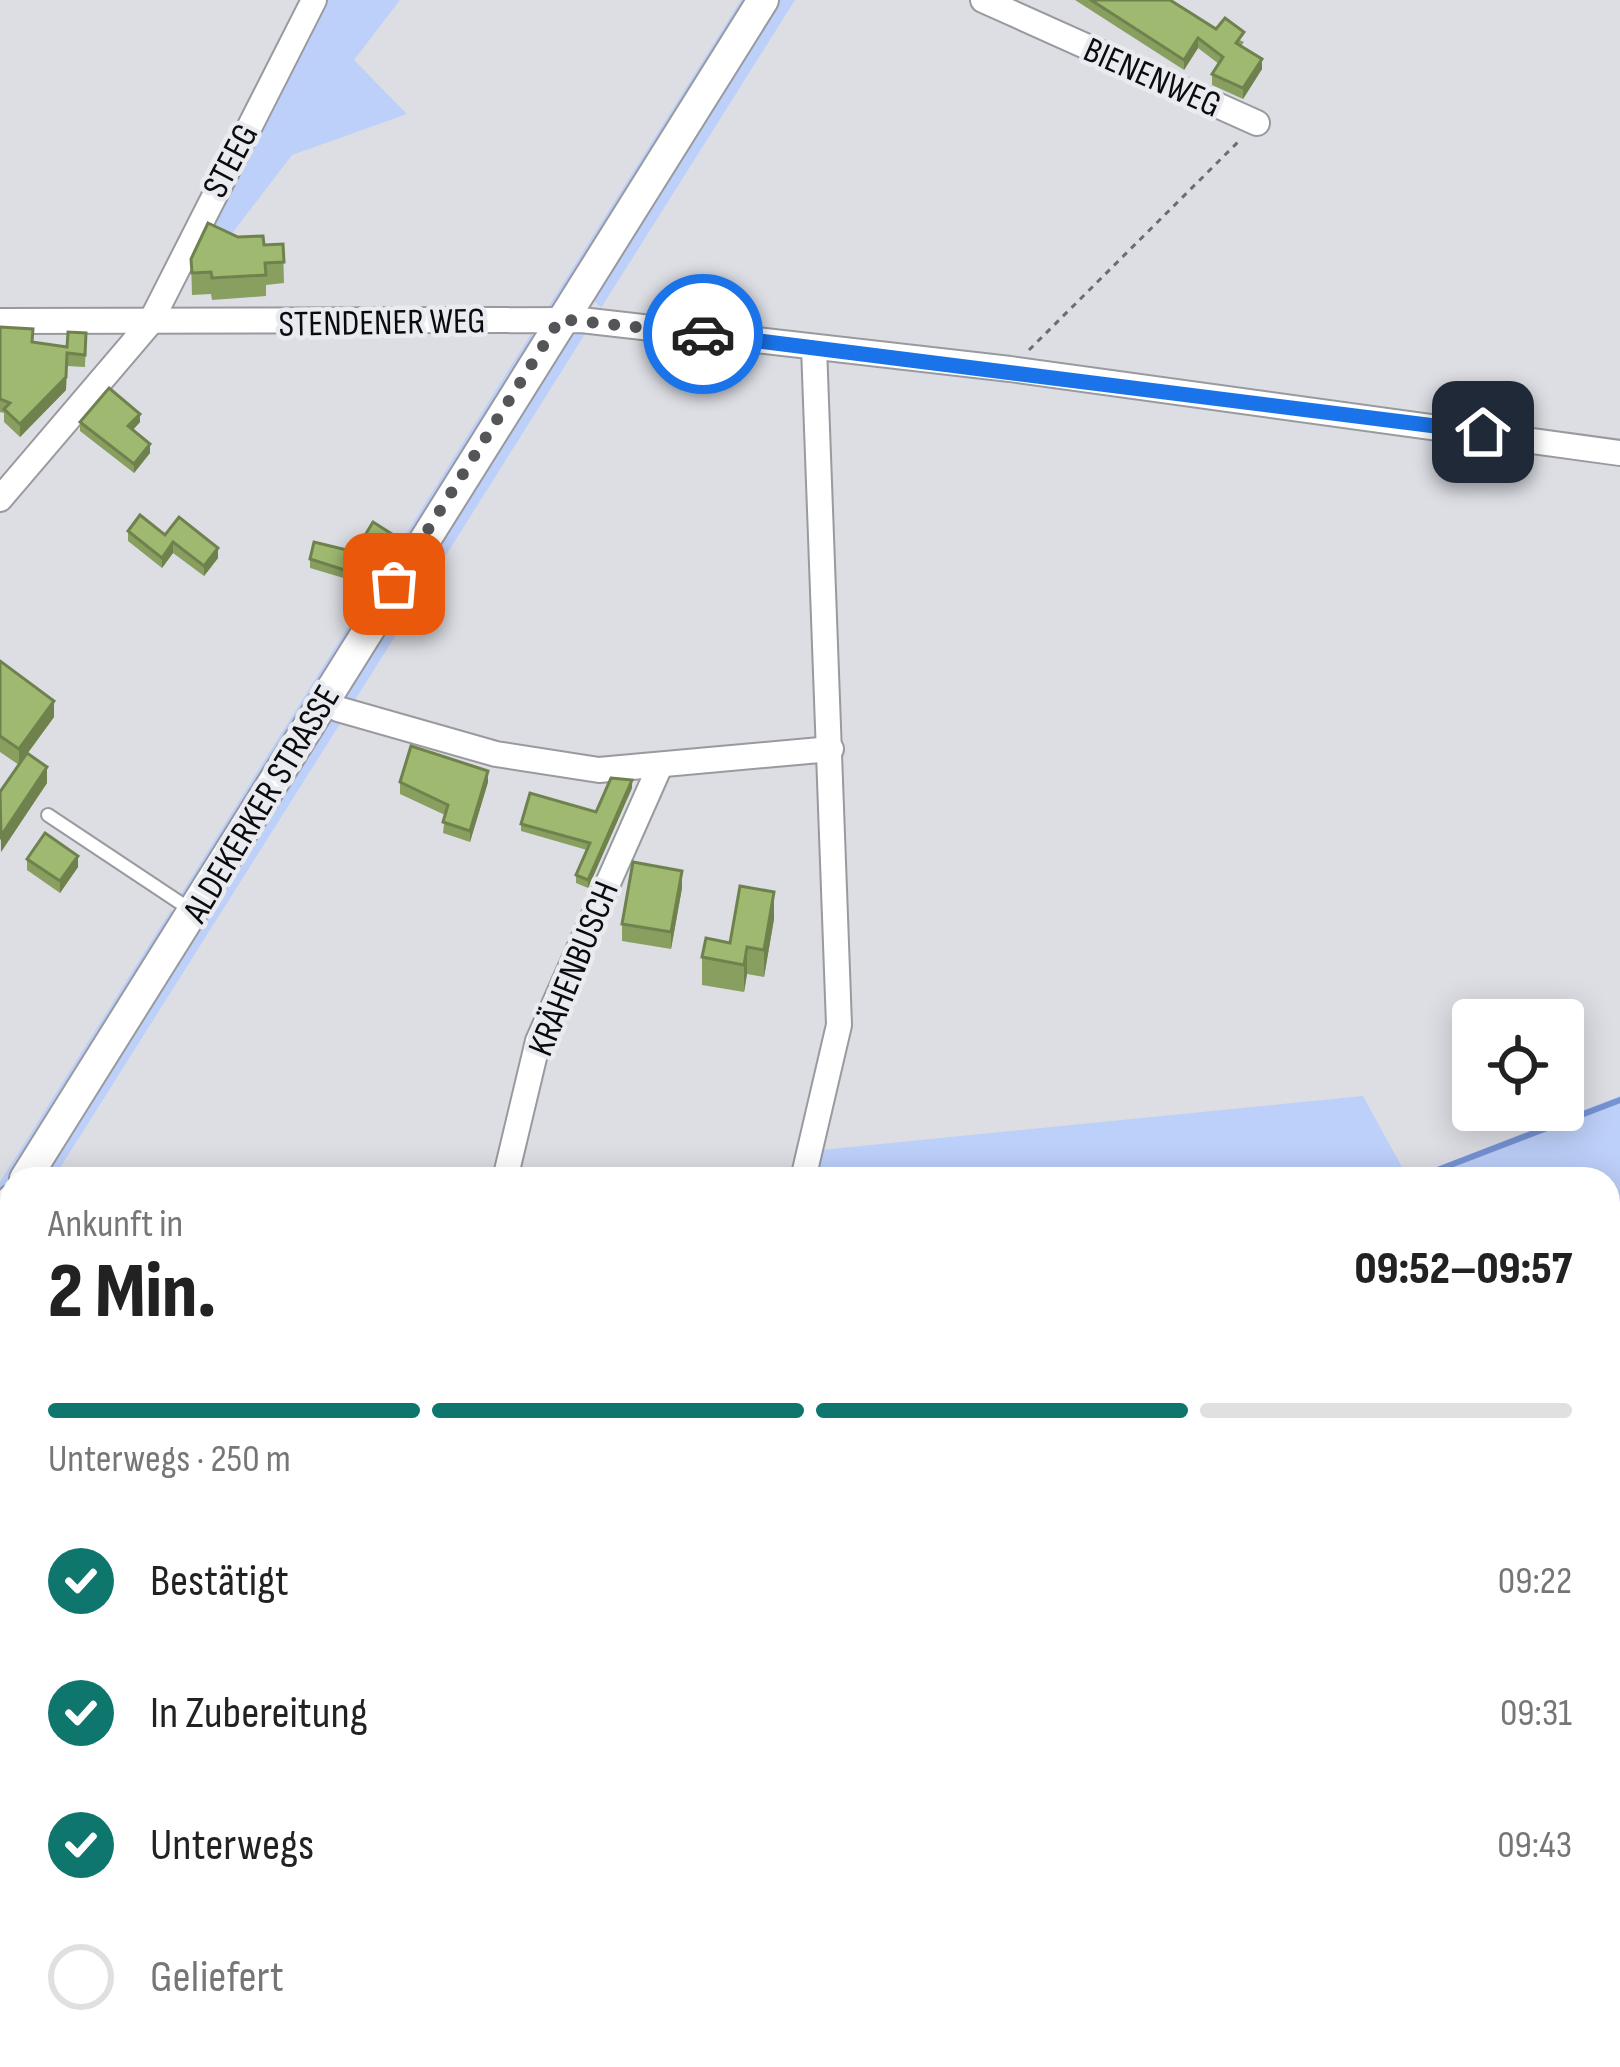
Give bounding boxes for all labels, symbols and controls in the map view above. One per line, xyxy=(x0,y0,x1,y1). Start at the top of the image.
street label: BIENENWEG xyxy=(1077,29,1227,128)
street label: STEEG xyxy=(194,117,268,205)
courier xyxy=(643,274,763,394)
street label: STENDENER WEG xyxy=(278,300,486,347)
icon: car xyxy=(670,301,736,367)
pin xyxy=(1432,381,1534,483)
icon: home xyxy=(1450,399,1516,465)
pin xyxy=(343,533,445,635)
icon: bag xyxy=(361,551,427,617)
street label: ALDEKERKER STRASSE xyxy=(174,678,350,931)
street label: KRÄHENBUSCH xyxy=(520,875,629,1062)
map controls xyxy=(1452,999,1584,1131)
button: locate xyxy=(1452,999,1584,1131)
text: Ankunft in xyxy=(48,1201,183,1248)
text: 09:52–09:57 xyxy=(1354,1242,1572,1297)
text: 2 Min. xyxy=(48,1246,217,1339)
text: Unterwegs · 250 m xyxy=(48,1436,291,1483)
icon: check xyxy=(48,1548,114,1614)
text: Bestätigt xyxy=(150,1554,289,1609)
text: 09:22 xyxy=(1498,1558,1572,1605)
icon: check xyxy=(48,1680,114,1746)
text: In Zubereitung xyxy=(150,1686,368,1741)
text: 09:31 xyxy=(1500,1690,1572,1737)
icon: check xyxy=(48,1812,114,1878)
text: Unterwegs xyxy=(150,1818,314,1873)
text: 09:43 xyxy=(1497,1822,1572,1869)
text: Geliefert xyxy=(150,1950,284,2005)

